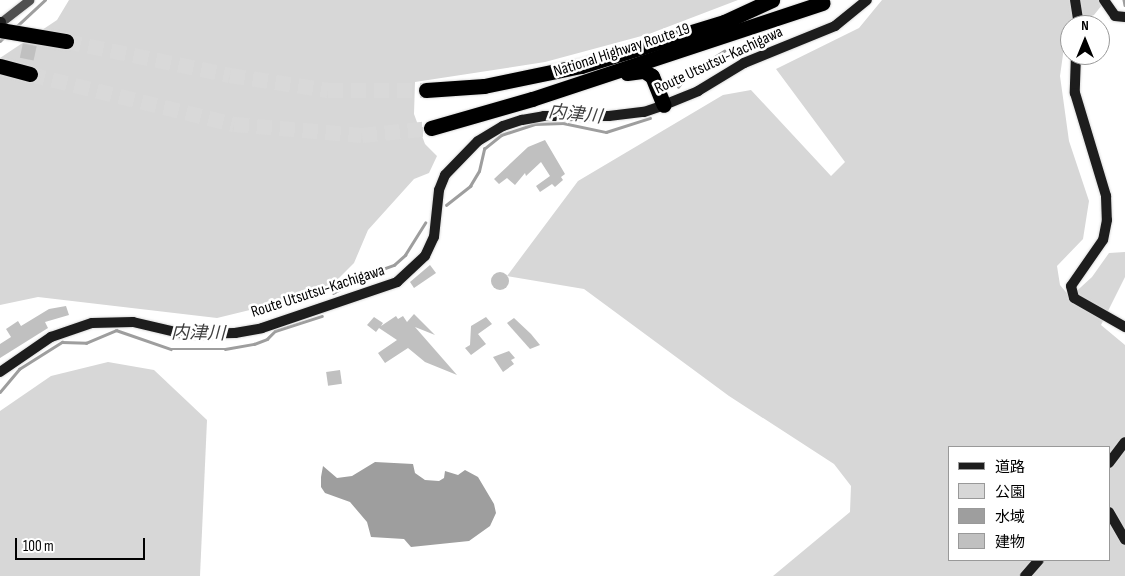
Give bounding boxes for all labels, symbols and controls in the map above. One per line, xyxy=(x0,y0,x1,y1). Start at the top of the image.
north arrow xyxy=(1060,15,1110,65)
text: N xyxy=(1081,17,1089,34)
street label: National Highway Route 19 xyxy=(551,20,693,82)
street label: Route Utsutsu-Kachigawa xyxy=(652,23,786,99)
water label: 内津川 xyxy=(547,101,603,129)
street label: Route Utsutsu-Kachigawa xyxy=(249,261,387,323)
water label: 内津川 xyxy=(171,323,225,345)
legend xyxy=(948,446,1110,561)
text: 道路 xyxy=(995,458,1025,477)
text: 公園 xyxy=(995,483,1025,502)
text: 水域 xyxy=(995,508,1025,527)
scale bar xyxy=(18,528,148,560)
text: 建物 xyxy=(995,533,1025,552)
text: 100 m xyxy=(23,537,54,556)

